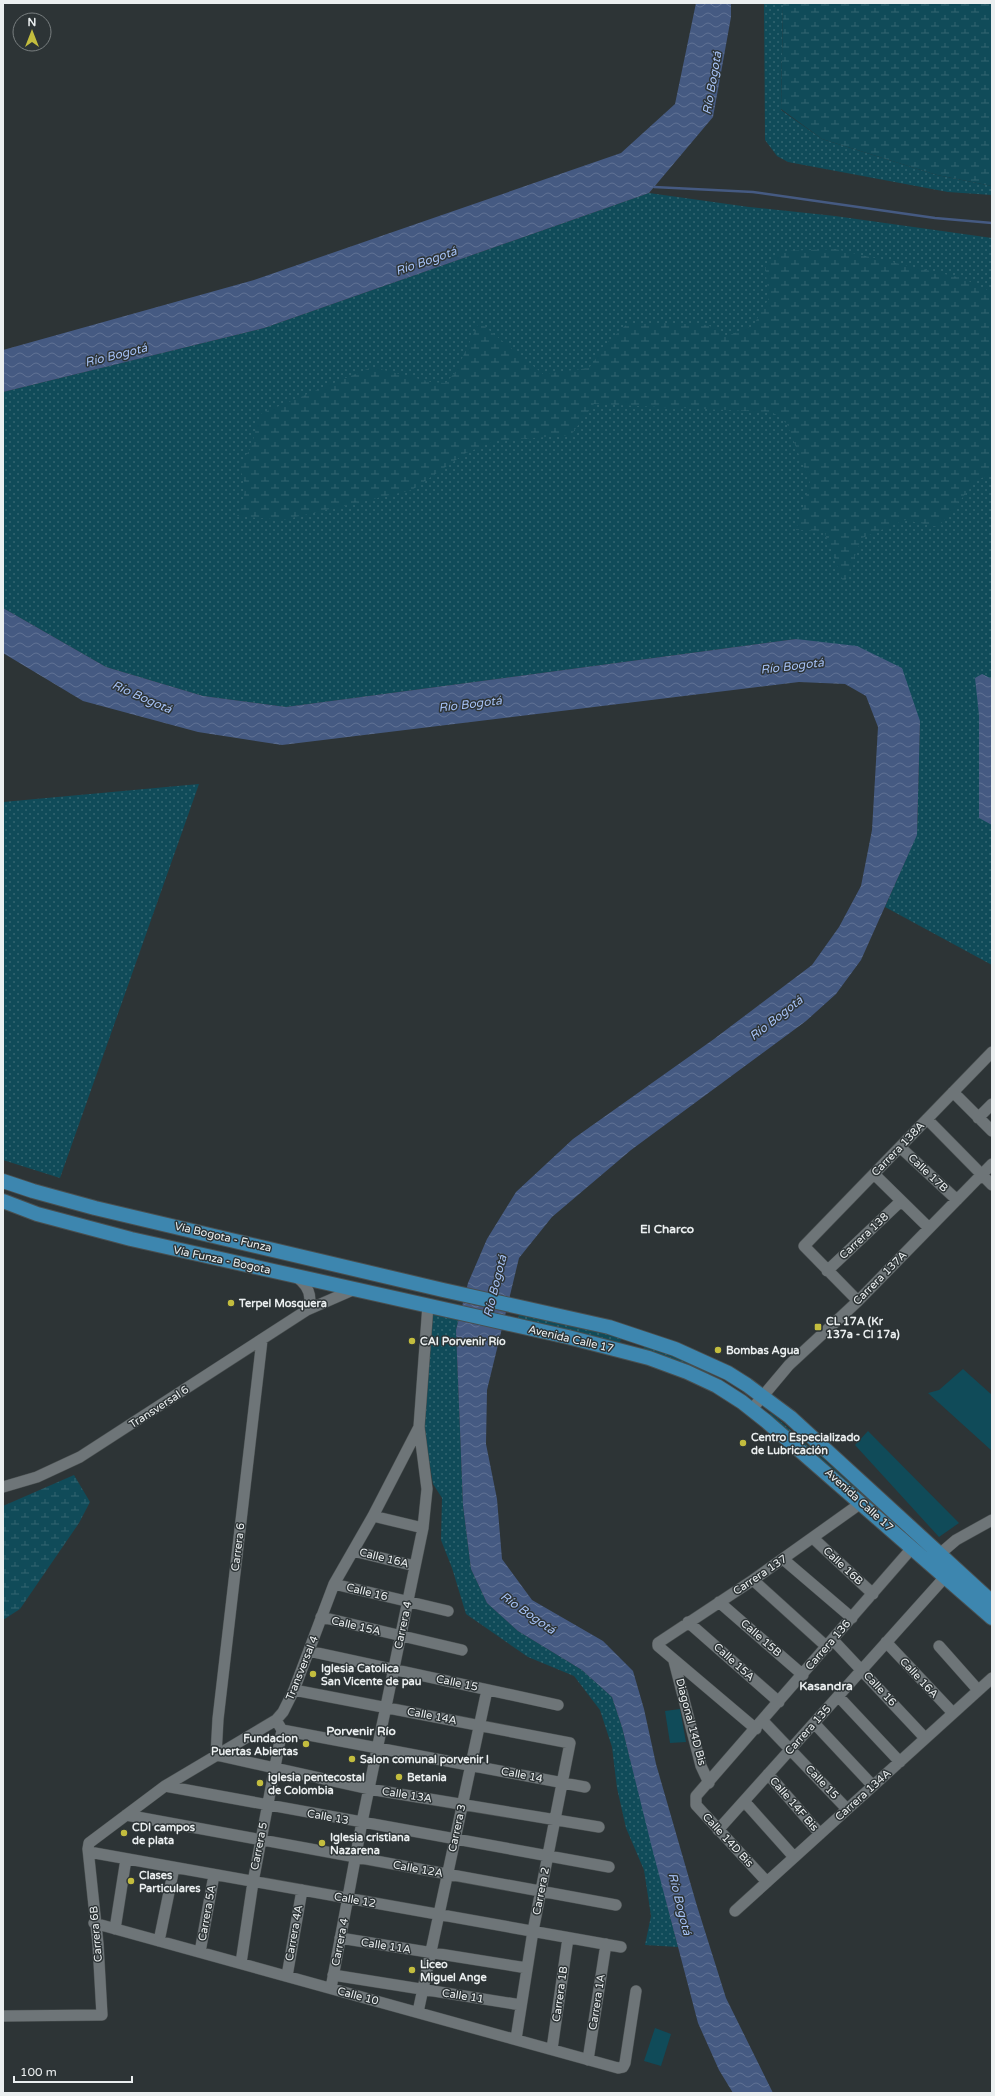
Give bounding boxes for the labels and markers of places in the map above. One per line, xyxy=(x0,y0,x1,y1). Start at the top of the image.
place label: Terpel Mosquera xyxy=(238,1297,327,1311)
marker: Terpel Mosquera xyxy=(226,1298,236,1308)
place label: CL 17A (Kr 137a - Cl 17a) xyxy=(826,1315,900,1341)
marker: CL 17A (Kr 137a - Cl 17a) xyxy=(813,1322,823,1332)
place label: CAI Porvenir Río xyxy=(420,1335,506,1348)
marker: CAI Porvenir Río xyxy=(407,1336,417,1346)
place label: Bombas Agua xyxy=(726,1344,800,1358)
marker: Bombas Agua xyxy=(713,1345,723,1355)
place label: Centro Especializado de Lubricación xyxy=(751,1431,860,1457)
marker: Centro Especializado de Lubricación xyxy=(738,1438,748,1448)
place label: Iglesia Catolica San Vicente de pau xyxy=(321,1662,422,1689)
marker: Iglesia Catolica San Vicente de pau xyxy=(308,1669,318,1679)
place label: Fundacion Puertas Abiertas xyxy=(211,1732,299,1758)
marker: Fundacion Puertas Abiertas xyxy=(301,1739,311,1749)
place label: Salon comunal porvenir l xyxy=(360,1753,489,1767)
marker: Salon comunal porvenir l xyxy=(347,1754,357,1764)
place label: iglesia pentecostal de Colombia xyxy=(268,1771,365,1797)
place label: Betania xyxy=(407,1771,447,1784)
marker: Betania xyxy=(394,1772,404,1782)
marker: iglesia pentecostal de Colombia xyxy=(255,1778,265,1788)
place label: CDI campos de plata xyxy=(132,1821,196,1848)
marker: CDI campos de plata xyxy=(119,1828,129,1838)
place label: Iglesia cristiana Nazarena xyxy=(330,1831,410,1857)
marker: Iglesia cristiana Nazarena xyxy=(317,1838,327,1848)
place label: Clases Particulares xyxy=(139,1869,201,1895)
marker: Clases Particulares xyxy=(126,1876,136,1886)
place label: Liceo Miguel Ange xyxy=(420,1958,487,1985)
marker: Liceo Miguel Ange xyxy=(407,1965,417,1975)

